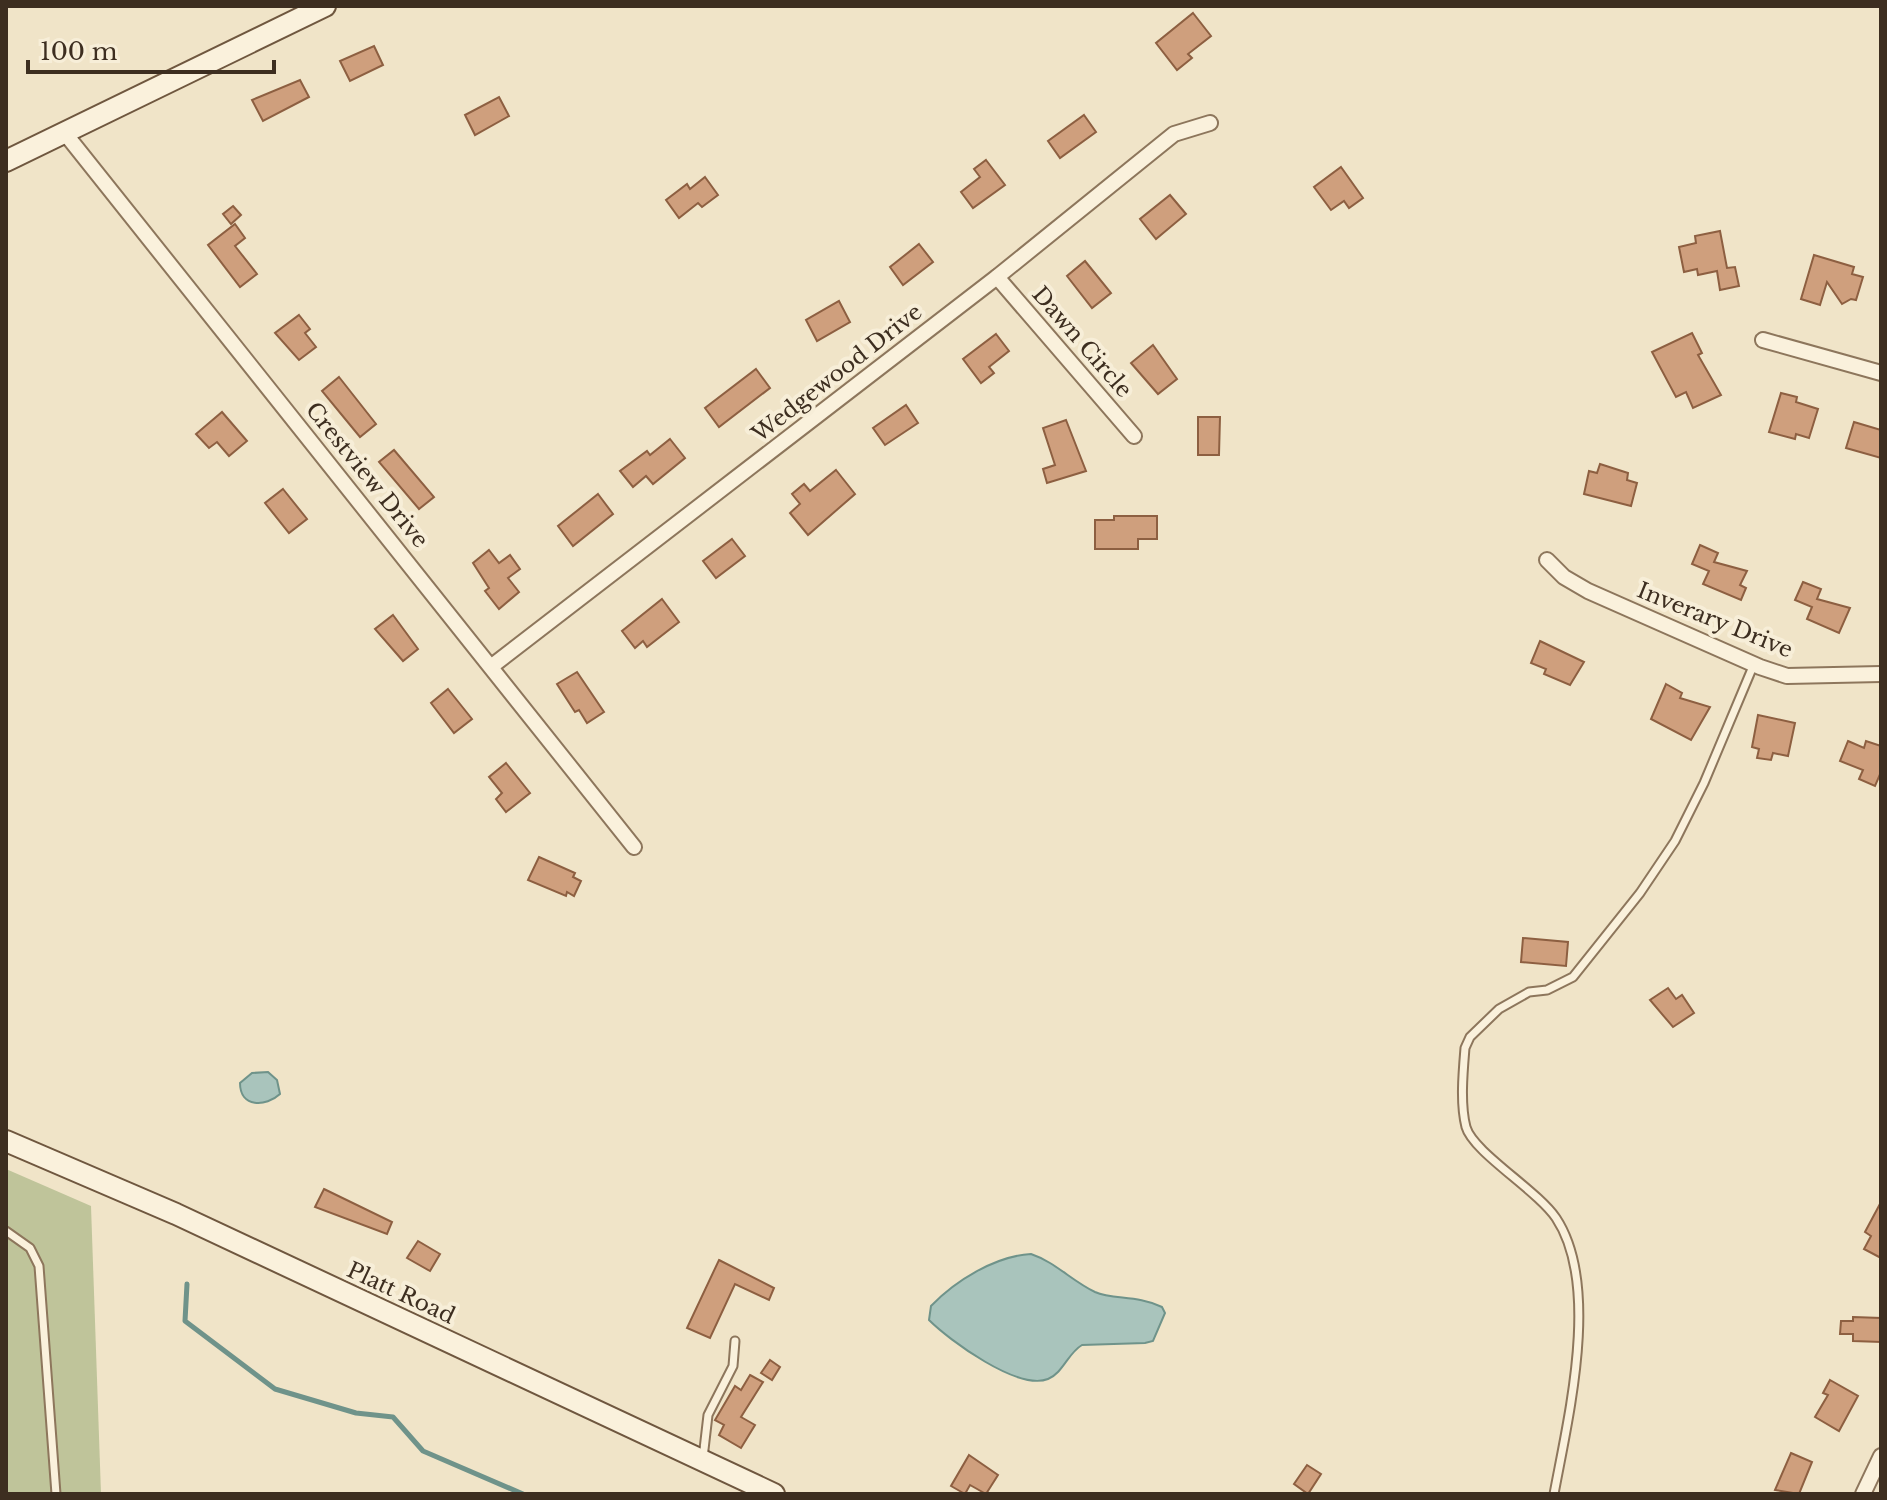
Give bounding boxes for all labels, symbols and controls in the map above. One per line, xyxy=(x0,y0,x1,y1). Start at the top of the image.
scale bar xyxy=(28,24,274,74)
text: 100 m xyxy=(40,37,118,66)
street label: Dawn Circle xyxy=(1026,281,1138,403)
street label: Wedgewood Drive xyxy=(746,298,927,448)
street label: Crestview Drive xyxy=(300,397,434,553)
street label: Inverary Drive xyxy=(1633,577,1797,663)
street label: Platt Road xyxy=(343,1256,459,1330)

